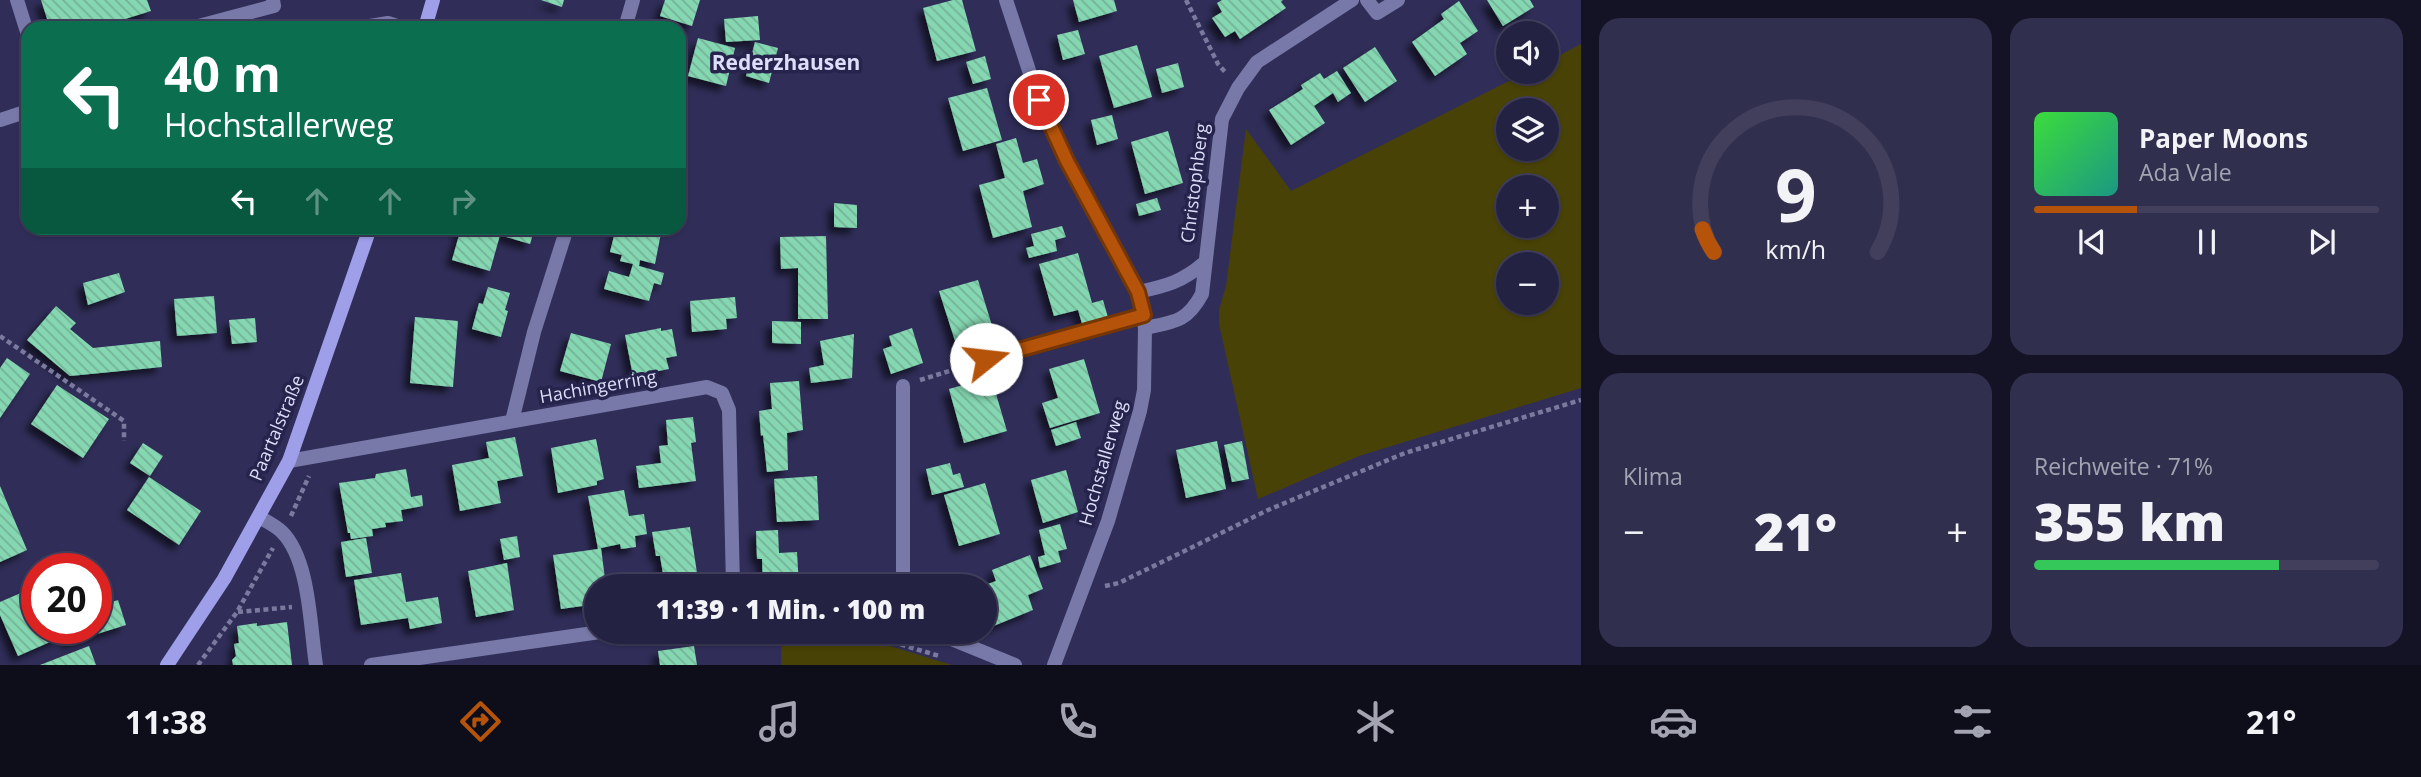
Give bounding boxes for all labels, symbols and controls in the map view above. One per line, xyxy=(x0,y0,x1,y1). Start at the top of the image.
map controls xyxy=(1496,21,1559,315)
button: sound xyxy=(1496,21,1559,84)
text: 40 m xyxy=(164,40,281,106)
district label: Rederzhausen xyxy=(712,48,860,76)
icon: left xyxy=(49,49,140,140)
pin xyxy=(1009,70,1069,130)
icon: arrive xyxy=(1020,81,1058,119)
button: layers xyxy=(1496,98,1559,161)
text: Hochstallerweg xyxy=(164,103,394,146)
text: Paper Moons xyxy=(2139,120,2308,156)
street label: Christophberg xyxy=(1175,121,1213,244)
text: 9 xyxy=(1775,145,1816,244)
text: Ada Vale xyxy=(2139,156,2232,188)
button: + xyxy=(1496,175,1559,238)
icon: left xyxy=(225,182,263,220)
icon: ahead xyxy=(298,182,336,220)
icon: ahead xyxy=(371,182,409,220)
icon: right xyxy=(444,182,482,220)
icon: previous xyxy=(2073,223,2111,261)
icon: pause xyxy=(2188,223,2226,261)
icon: next xyxy=(2303,223,2341,261)
text: km/h xyxy=(1765,232,1826,266)
button: − xyxy=(1496,252,1559,315)
position arrow xyxy=(949,322,1023,396)
street label: Hachingerring xyxy=(537,364,658,408)
street label: Paartalstraße xyxy=(243,371,309,484)
street label: Hochstallerweg xyxy=(1073,397,1131,528)
text: Reichweite · 71% xyxy=(2034,450,2213,482)
text: Klima xyxy=(1623,460,1683,492)
text: 355 km xyxy=(2034,485,2225,556)
text: 21° xyxy=(1754,495,1837,566)
text: − xyxy=(1623,505,1645,557)
text: + xyxy=(1946,505,1968,557)
speed limit sign: 20 xyxy=(21,553,112,644)
text: 11:39 · 1 Min. · 100 m xyxy=(656,591,925,627)
icon: directions xyxy=(456,697,505,746)
icon: music xyxy=(755,697,804,746)
icon: phone xyxy=(1053,697,1102,746)
icon: climate xyxy=(1351,697,1400,746)
icon: car xyxy=(1649,697,1698,746)
icon: filters xyxy=(1948,697,1997,746)
text: 11:38 xyxy=(125,700,207,743)
text: 21° xyxy=(2246,700,2296,743)

